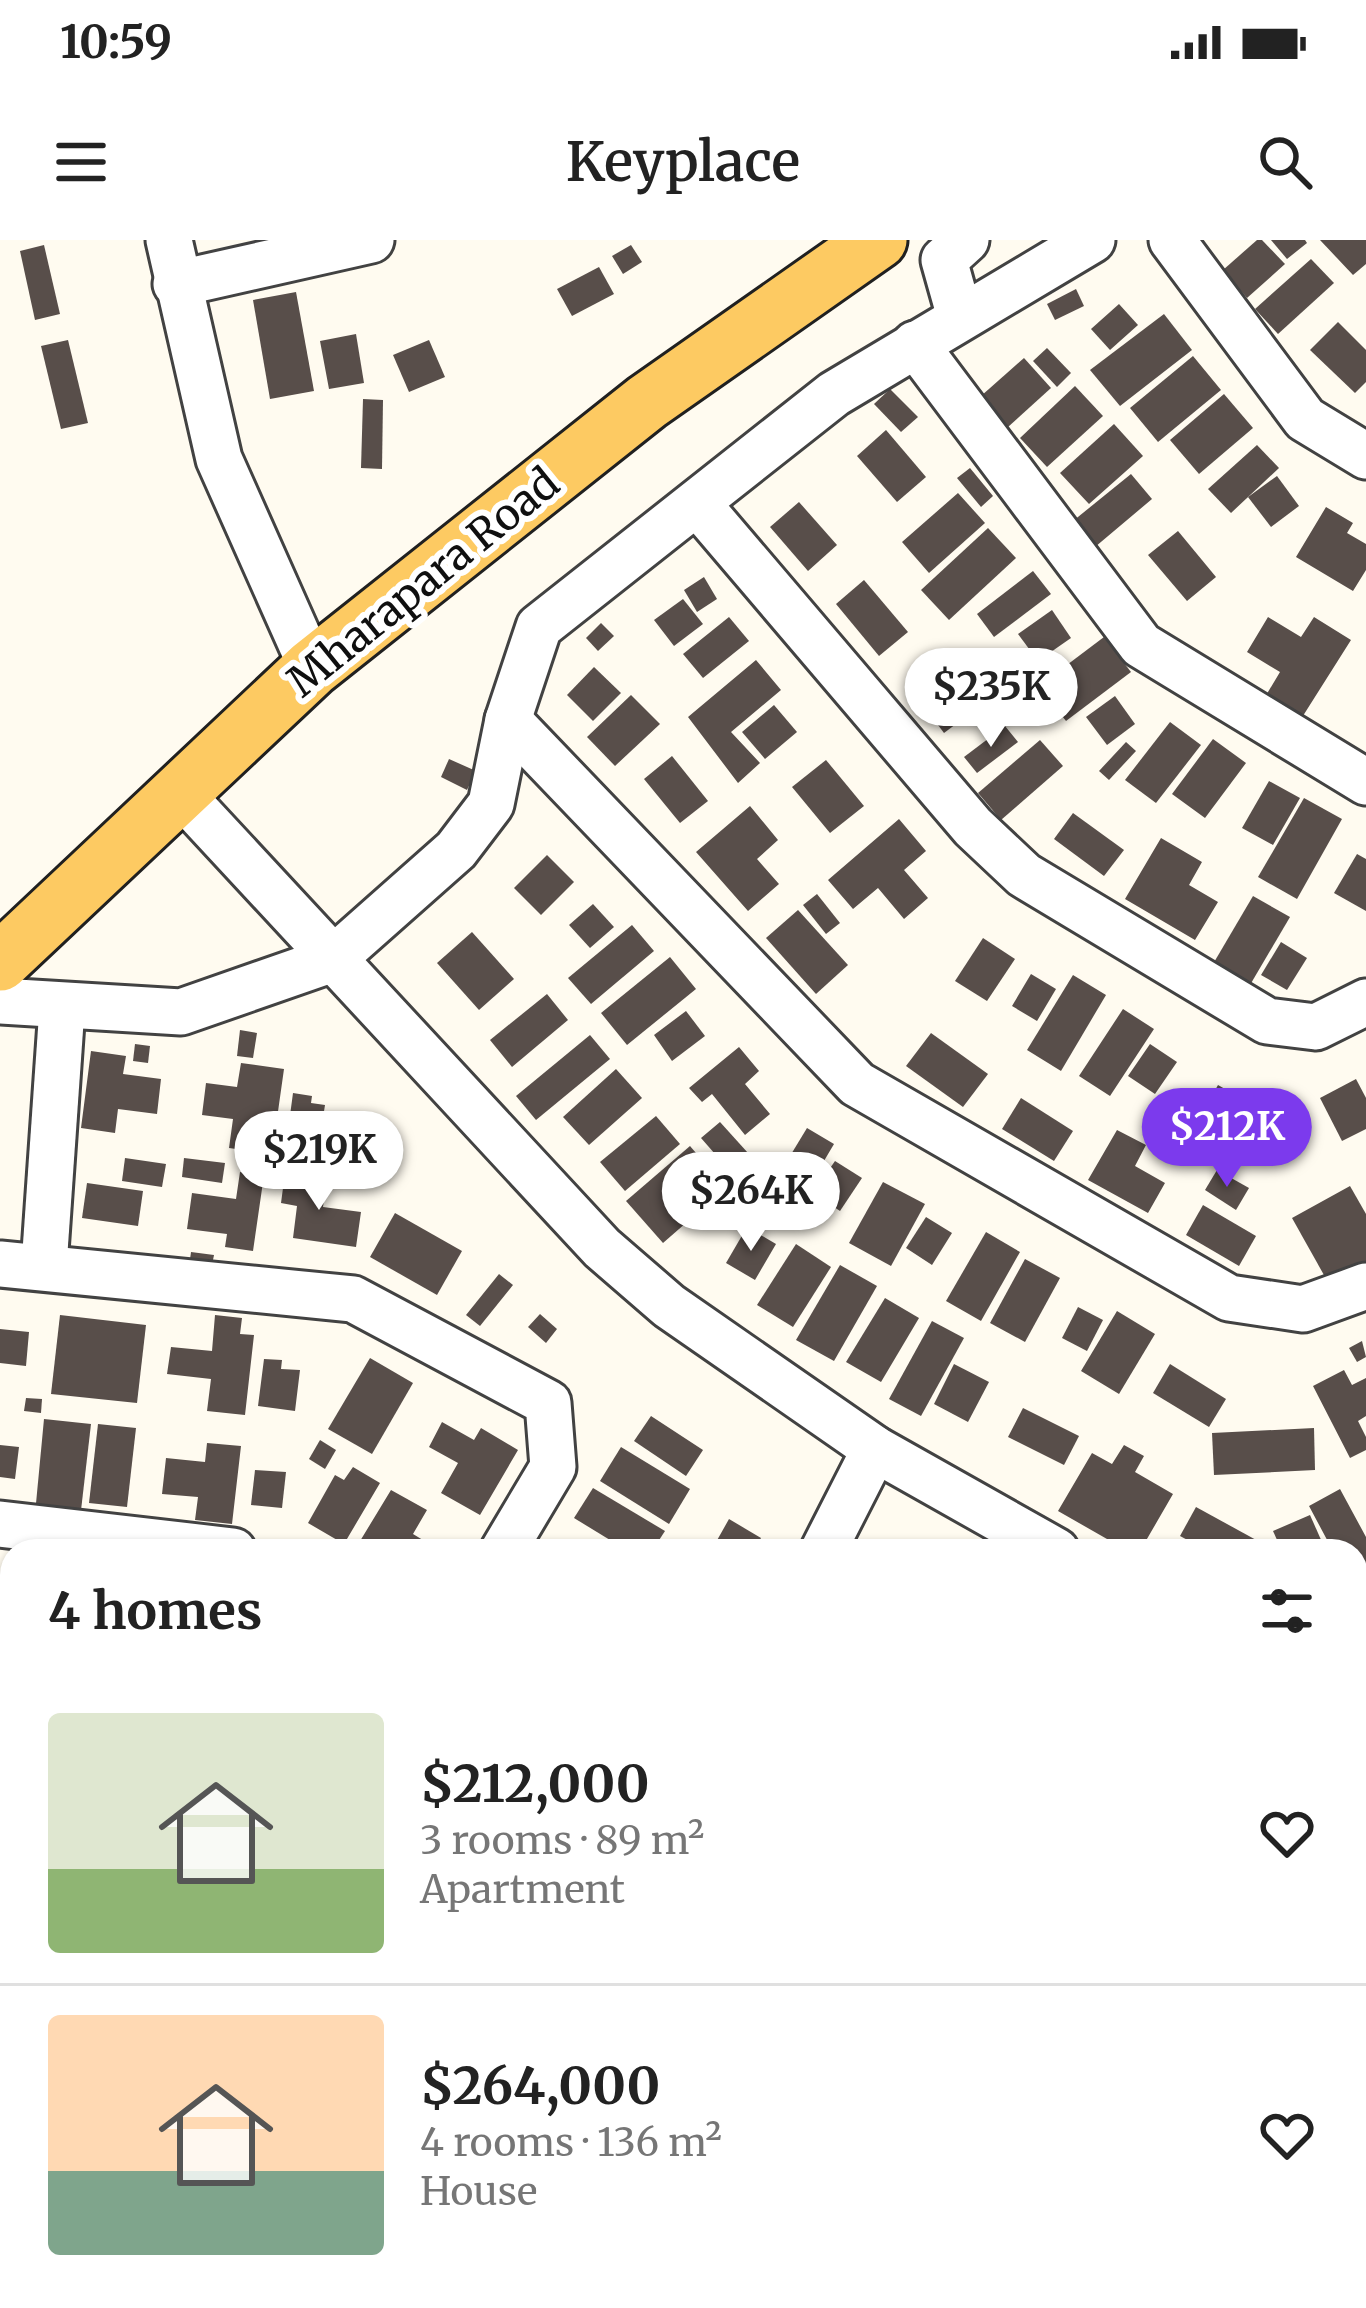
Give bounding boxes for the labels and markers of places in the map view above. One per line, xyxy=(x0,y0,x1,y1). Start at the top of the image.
pin: $235K xyxy=(907,648,1075,750)
pin: $212K xyxy=(1143,1088,1311,1190)
pin: $219K xyxy=(235,1111,403,1213)
pin: $264K xyxy=(667,1152,835,1254)

